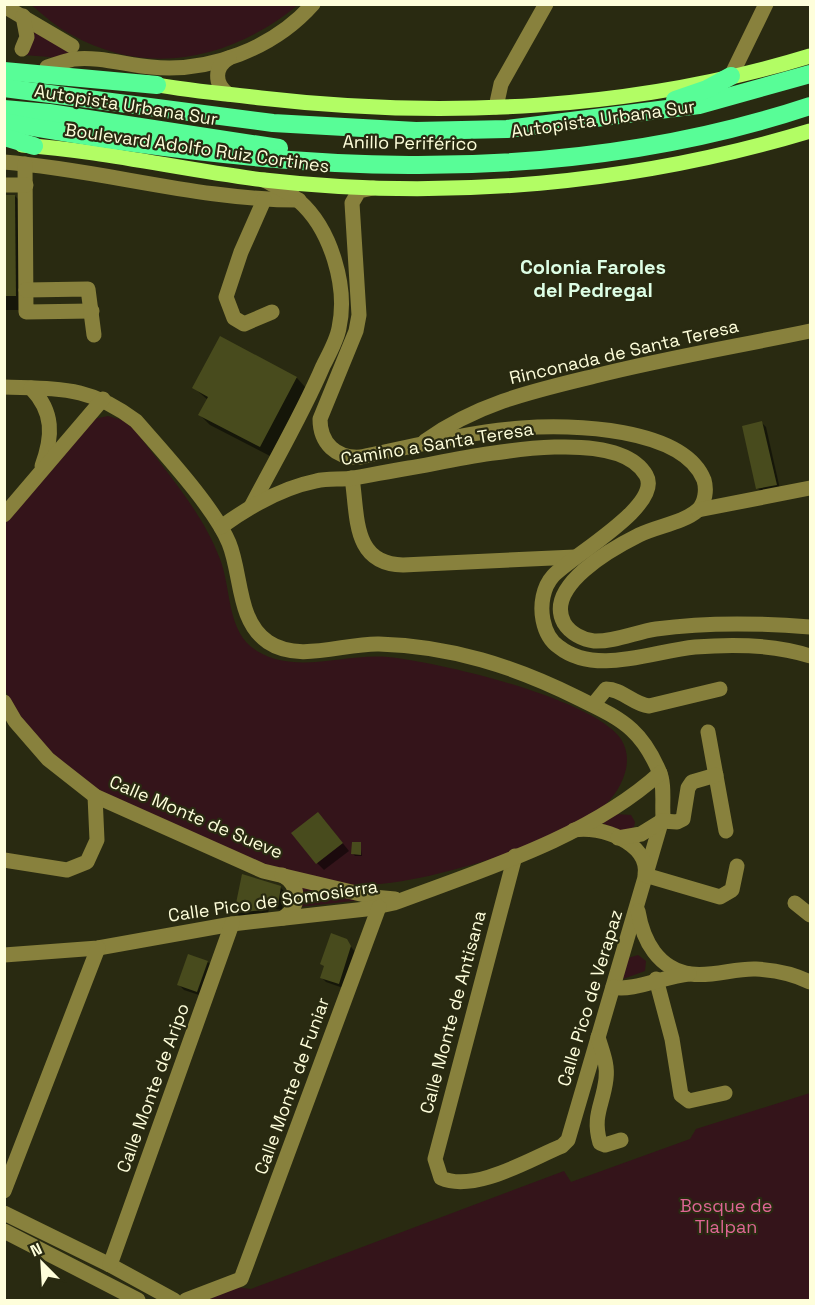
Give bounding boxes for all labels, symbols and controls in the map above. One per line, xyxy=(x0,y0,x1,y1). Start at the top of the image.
street label: Autopista Urbana Sur xyxy=(33,79,220,130)
street label: Autopista Urbana Sur xyxy=(509,94,697,143)
street label: Boulevard Adolfo Ruiz Cortines xyxy=(63,118,331,177)
street label: Anillo Periférico xyxy=(342,130,478,155)
district label: Colonia Faroles del Pedregal xyxy=(520,254,666,303)
street label: Rinconada de Santa Teresa xyxy=(507,314,741,389)
street label: Camino a Santa Teresa xyxy=(339,417,535,470)
street label: Calle Monte de Sueve xyxy=(106,770,286,863)
street label: Calle Pico de Somosierra xyxy=(167,874,379,927)
street label: Calle Pico de Verapaz xyxy=(552,907,627,1089)
street label: Calle Monte de Antisana xyxy=(414,908,491,1116)
street label: Calle Monte de Funiar xyxy=(249,994,334,1178)
street label: Calle Monte de Aripo xyxy=(111,1000,194,1176)
park label: Bosque de Tlalpan xyxy=(680,1194,772,1238)
north arrow xyxy=(12,1233,72,1293)
text: N xyxy=(27,1238,45,1262)

